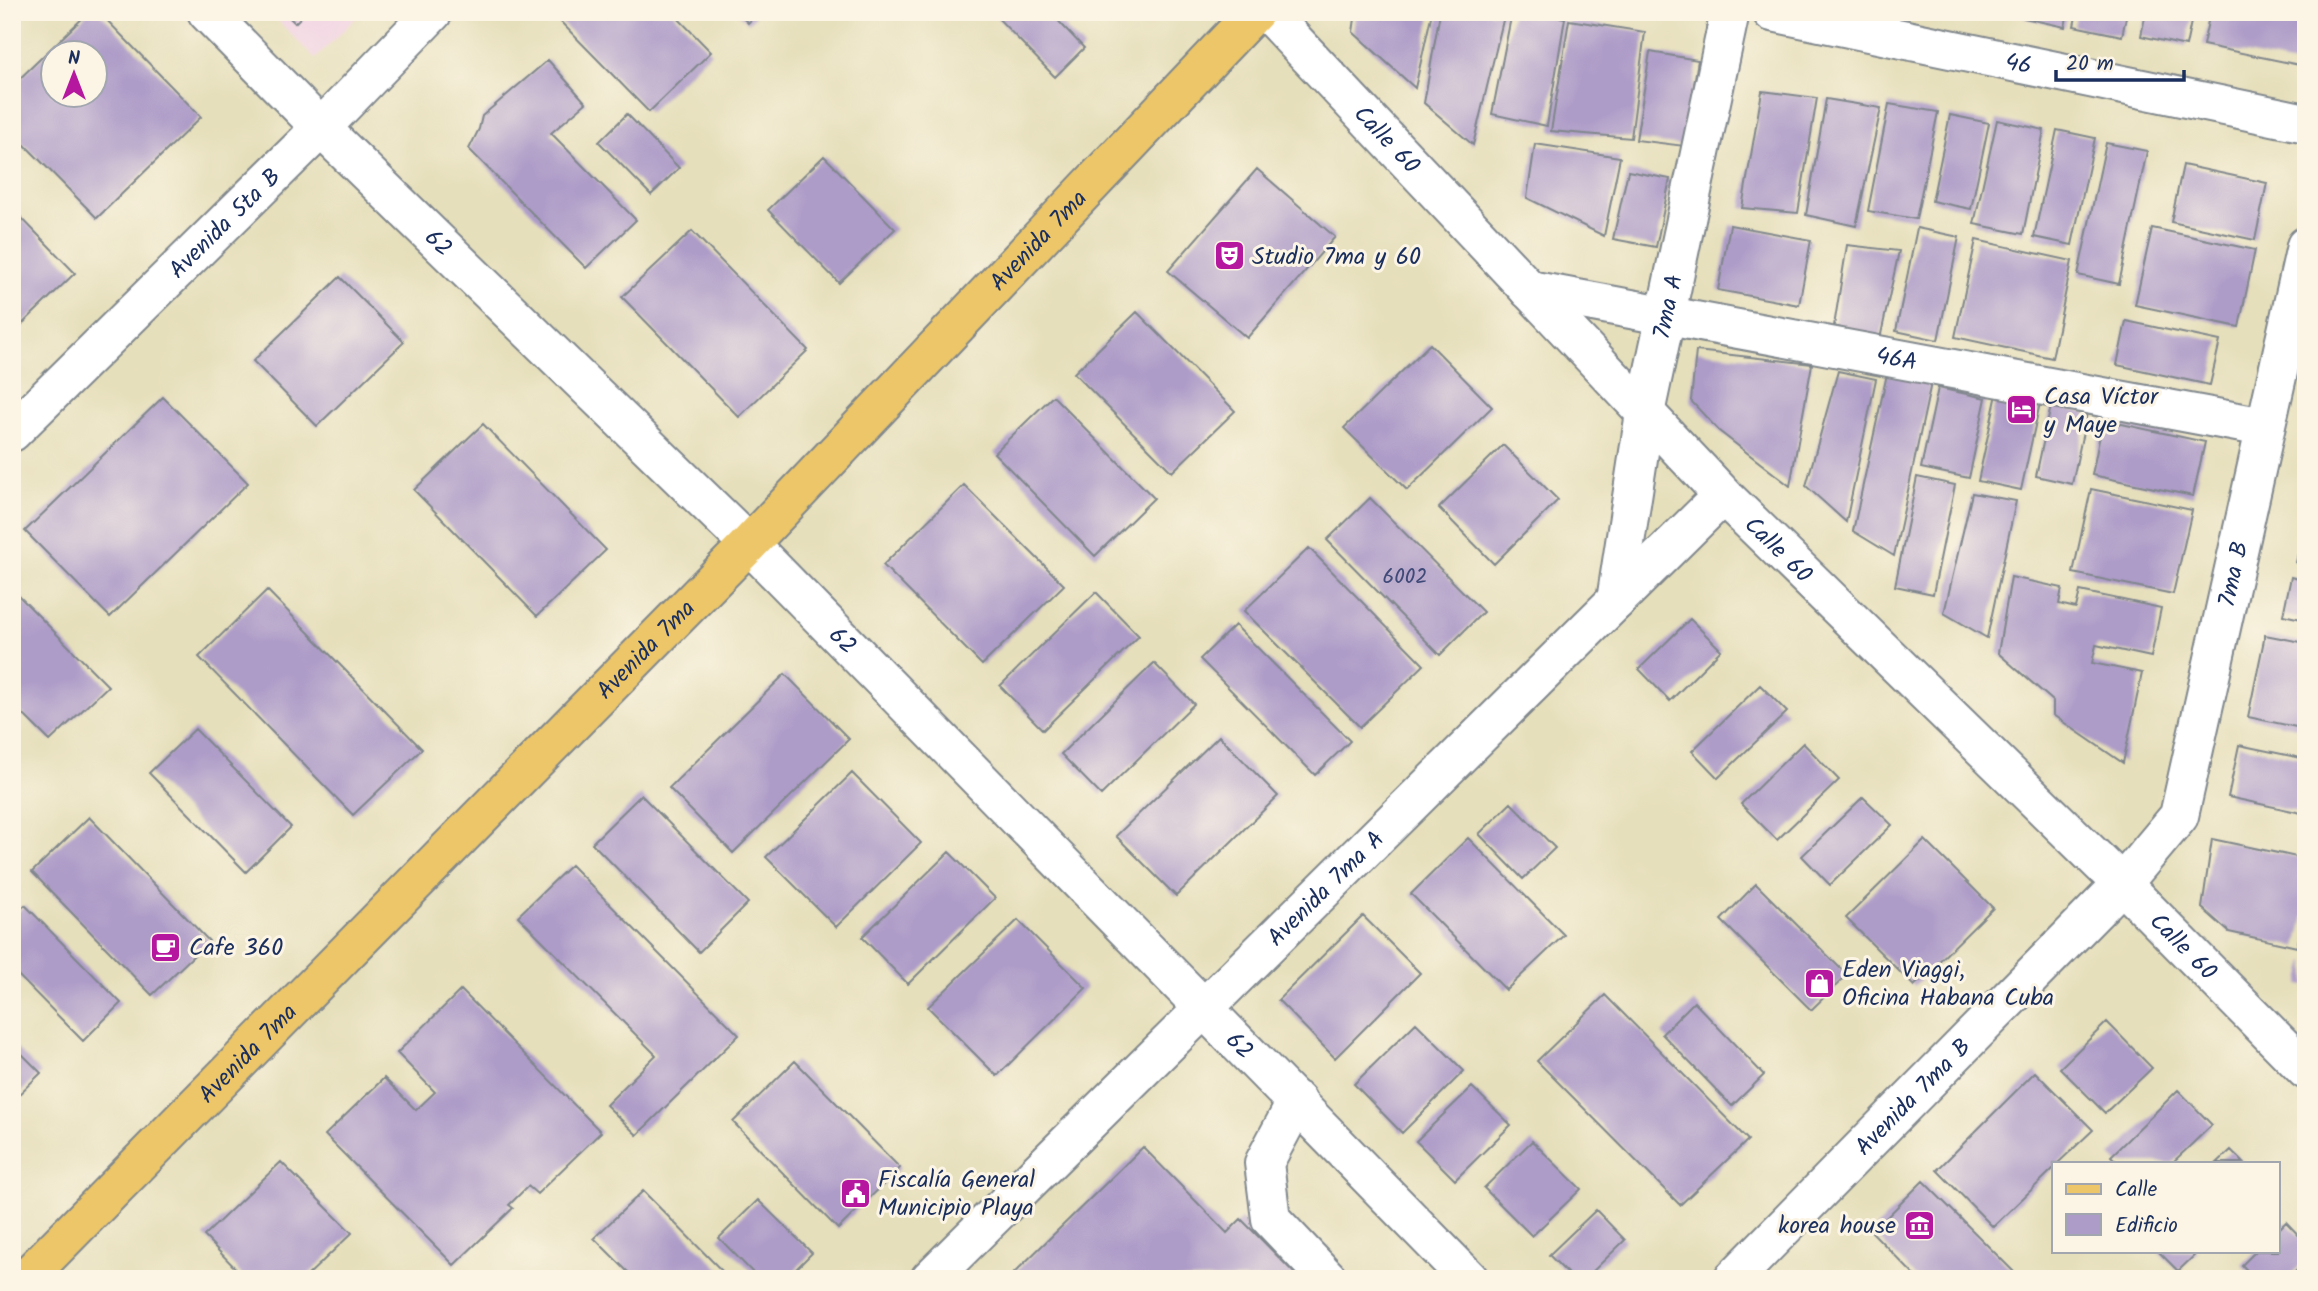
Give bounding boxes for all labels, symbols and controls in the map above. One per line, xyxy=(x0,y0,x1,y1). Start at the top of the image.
north arrow xyxy=(38,38,108,108)
scale bar xyxy=(2056,38,2183,82)
street label: 46 xyxy=(2001,43,2035,87)
text: N xyxy=(68,44,80,74)
text: 20 m xyxy=(2066,48,2114,81)
street label: Calle 60 xyxy=(1343,97,1429,184)
street label: Avenida 5ta B xyxy=(160,159,291,289)
street label: Avenida 7ma xyxy=(981,181,1097,301)
street label: 62 xyxy=(414,220,461,267)
place label: Studio 7ma y 60 xyxy=(1252,238,1421,277)
theatre icon: Studio 7ma y 60 xyxy=(1212,239,1246,273)
street label: 7ma A xyxy=(1643,271,1695,343)
street label: 46A xyxy=(1873,337,1920,383)
place label: Casa Víctor y Maye xyxy=(2043,378,2160,445)
hotel icon: Casa Víctor y Maye xyxy=(2004,393,2038,427)
street label: Calle 60 xyxy=(1734,507,1821,593)
street label: 7ma B xyxy=(2208,538,2261,611)
house number: 6002 xyxy=(1383,561,1427,594)
street label: Avenida 7ma xyxy=(587,591,705,710)
street label: 62 xyxy=(819,618,866,665)
street label: Avenida 7ma A xyxy=(1258,822,1394,957)
street label: Calle 60 xyxy=(2139,904,2226,991)
place label: Cafe 360 xyxy=(189,929,283,968)
cafe icon: Cafe 360 xyxy=(149,930,183,964)
place label: Eden Viaggi, Oficina Habana Cuba xyxy=(1842,951,2054,1018)
shop icon: Eden Viaggi, Oficina Habana Cuba xyxy=(1802,966,1836,1000)
street label: Avenida 7ma xyxy=(190,995,307,1114)
street label: 62 xyxy=(1215,1023,1262,1070)
street label: Avenida 7ma B xyxy=(1846,1029,1981,1166)
place label: Fiscalía General Municipio Playa xyxy=(878,1161,1035,1228)
legend xyxy=(2052,1162,2280,1252)
text: Calle xyxy=(2115,1174,2158,1207)
public building icon: Fiscalía General Municipio Playa xyxy=(838,1176,872,1210)
place label: korea house xyxy=(1778,1207,1896,1246)
museum icon: korea house xyxy=(1902,1208,1936,1242)
text: Edificio xyxy=(2115,1210,2178,1243)

